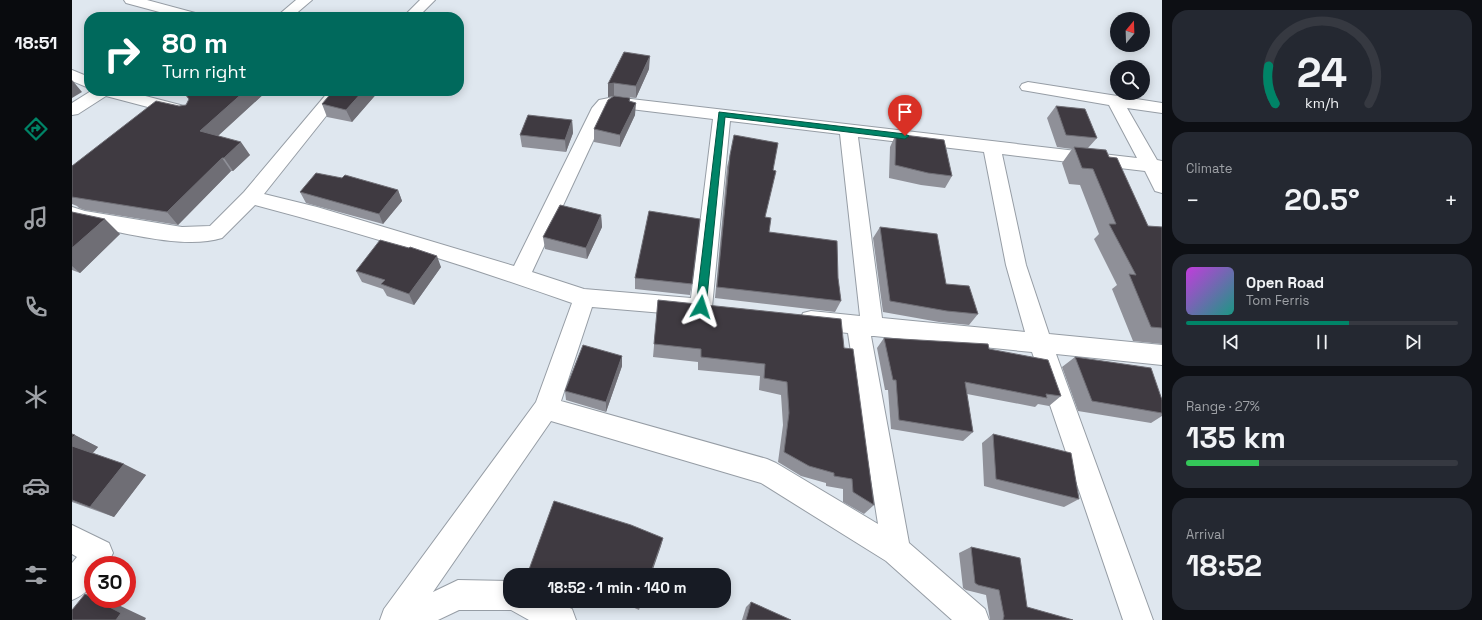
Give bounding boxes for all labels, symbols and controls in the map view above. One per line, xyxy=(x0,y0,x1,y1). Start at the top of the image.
north arrow xyxy=(1110,12,1150,52)
map controls xyxy=(1110,12,1150,100)
text: 80 m xyxy=(162,25,228,61)
icon: right xyxy=(96,28,148,80)
text: 18:51 xyxy=(15,31,57,54)
text: 24 xyxy=(1297,46,1347,99)
text: Turn right xyxy=(162,60,246,83)
button: search xyxy=(1110,60,1150,100)
text: km/h xyxy=(1305,94,1339,112)
pin xyxy=(888,95,922,136)
icon: arrive xyxy=(894,101,916,123)
icon: directions xyxy=(22,115,50,143)
text: Climate xyxy=(1186,160,1232,177)
text: 20.5° xyxy=(1284,180,1360,219)
text: − xyxy=(1186,186,1200,214)
text: + xyxy=(1444,186,1458,214)
icon: music xyxy=(22,204,50,232)
text: Open Road xyxy=(1246,273,1324,292)
position arrow xyxy=(680,286,722,328)
text: Tom Ferris xyxy=(1246,292,1309,309)
icon: phone xyxy=(22,293,50,321)
icon: previous xyxy=(1220,331,1242,353)
icon: pause xyxy=(1311,331,1333,353)
icon: next xyxy=(1402,331,1424,353)
icon: climate xyxy=(22,383,50,411)
text: Range · 27% xyxy=(1186,398,1260,415)
text: 135 km xyxy=(1186,418,1286,457)
icon: car xyxy=(22,472,50,500)
text: Arrival xyxy=(1186,526,1225,543)
text: 18:52 xyxy=(1186,546,1262,585)
speed limit sign: 30 xyxy=(84,556,136,608)
icon: filters xyxy=(22,561,50,589)
text: 18:52 · 1 min · 140 m xyxy=(547,578,687,597)

